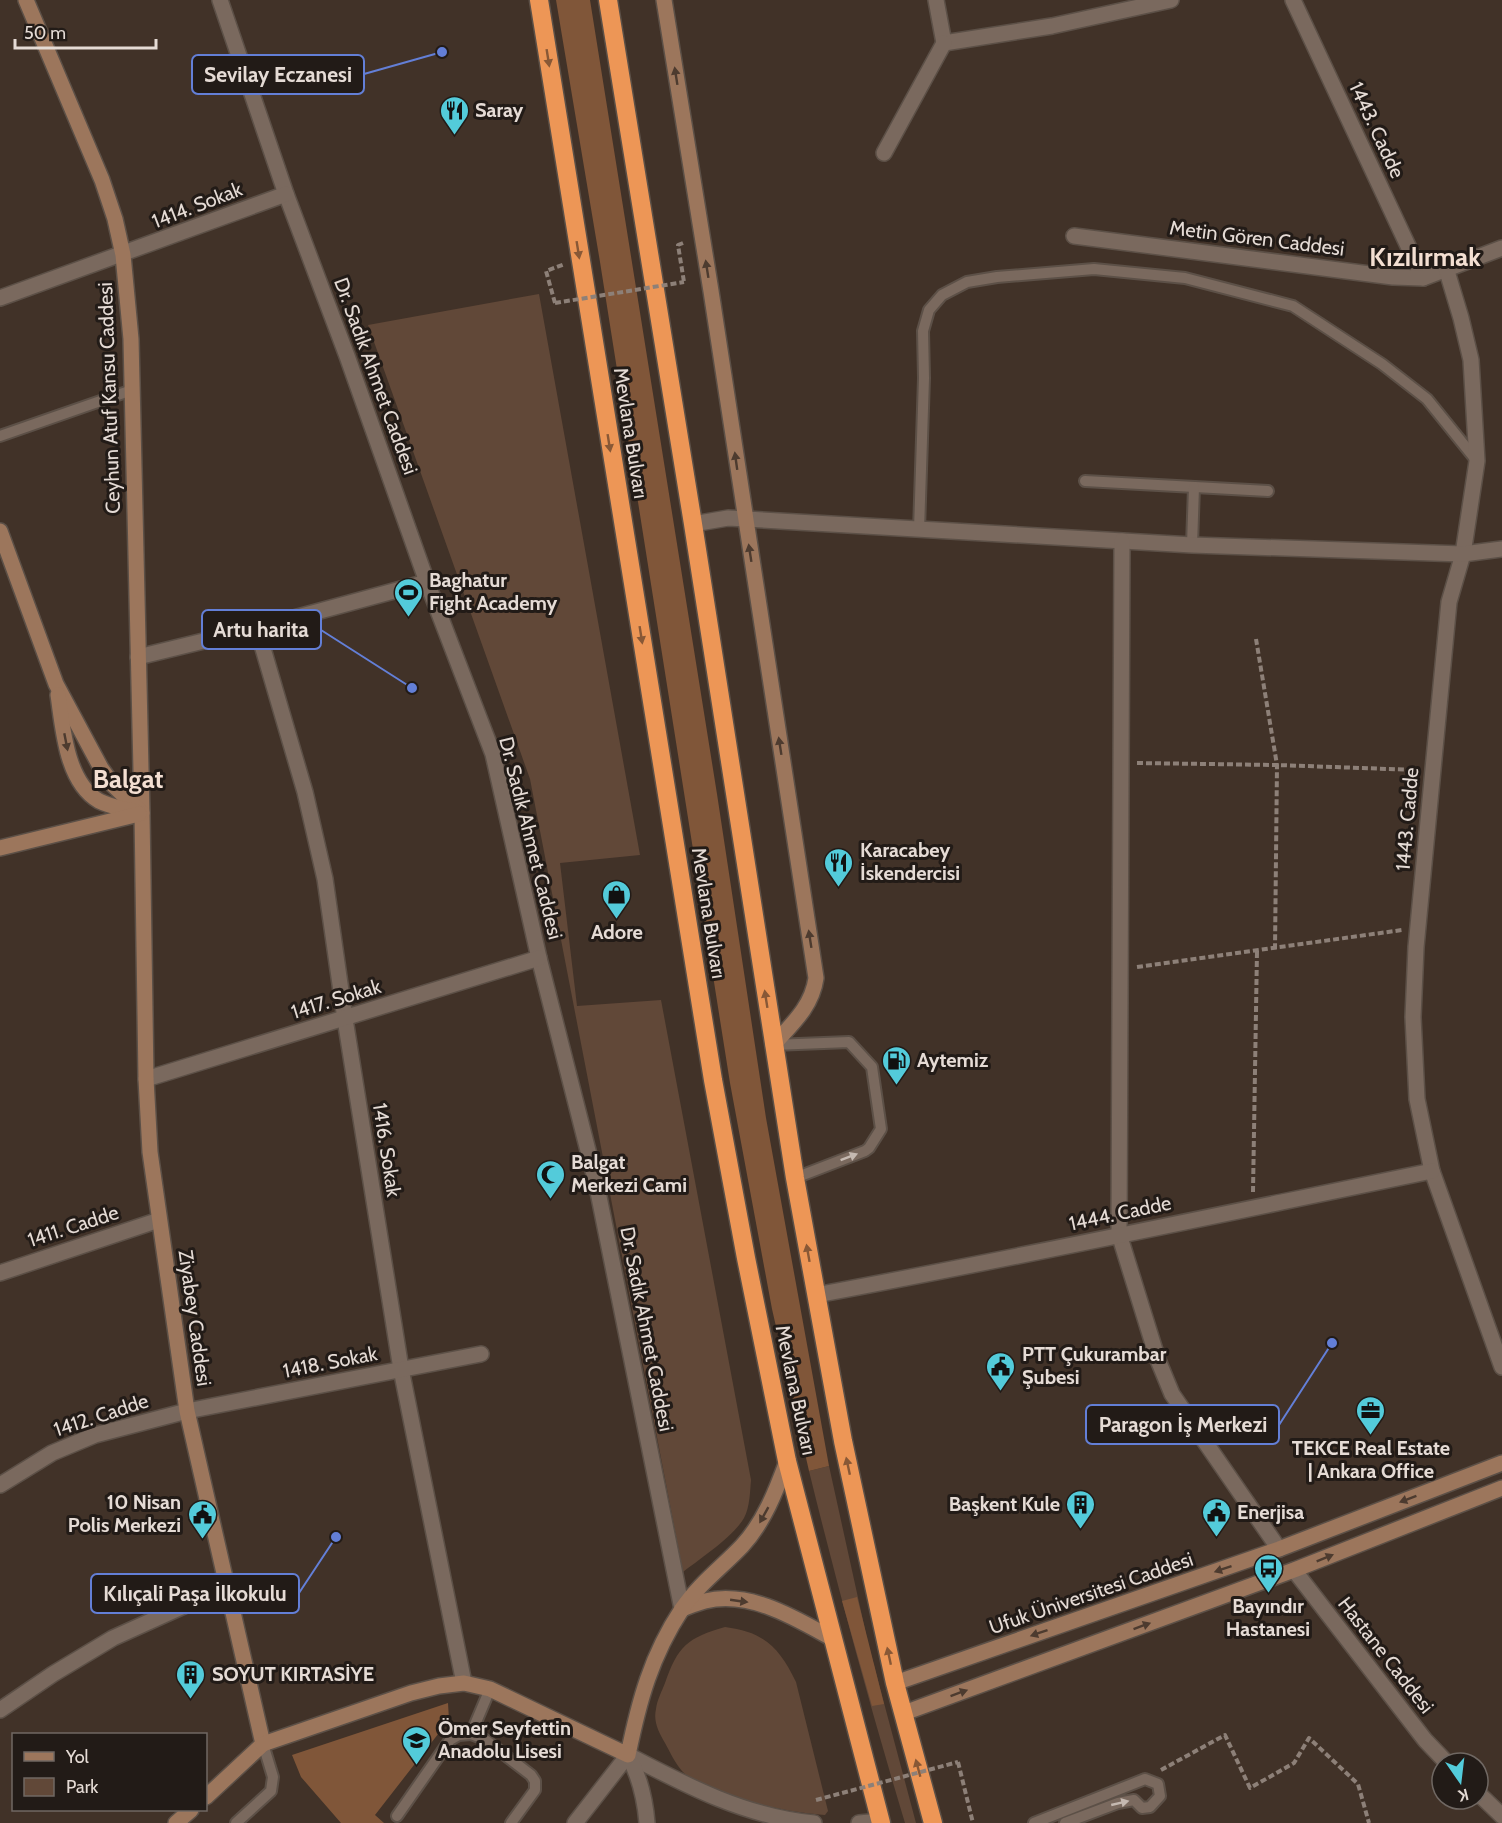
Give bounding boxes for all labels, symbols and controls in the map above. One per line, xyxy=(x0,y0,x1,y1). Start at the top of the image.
scale bar xyxy=(15,12,156,50)
text: 50 m xyxy=(24,22,66,44)
one-way arrow xyxy=(543,48,552,67)
callout: Sevilay Eczanesi xyxy=(192,55,364,94)
text: Sevilay Eczanesi xyxy=(204,62,352,87)
one-way arrow xyxy=(671,66,680,85)
street label: 1443. Cadde xyxy=(1344,78,1410,182)
restaurant icon: Saray xyxy=(438,94,470,136)
place label: Saray xyxy=(475,98,524,122)
street label: 1414. Sokak xyxy=(149,177,246,233)
street label: Metin Gören Caddesi xyxy=(1168,215,1346,261)
one-way arrow xyxy=(574,241,583,260)
district label: Kızılırmak xyxy=(1369,241,1481,273)
one-way arrow xyxy=(703,259,712,278)
street label: Dr. Sadık Ahmet Caddesi xyxy=(329,274,423,478)
street label: Ceyhun Atuf Kansu Caddesi xyxy=(93,282,125,514)
street label: Mevlana Bulvarı xyxy=(609,366,653,500)
one-way arrow xyxy=(605,434,614,453)
one-way arrow xyxy=(732,452,741,471)
one-way arrow xyxy=(745,544,754,563)
place label: Baghatur Fight Academy xyxy=(429,568,558,615)
sports icon: Baghatur Fight Academy xyxy=(392,576,424,618)
callout: Artu harita xyxy=(202,610,321,649)
text: Artu harita xyxy=(213,617,309,642)
one-way arrow xyxy=(637,626,646,645)
one-way arrow xyxy=(62,733,71,752)
street label: Dr. Sadık Ahmet Caddesi xyxy=(494,734,568,942)
one-way arrow xyxy=(775,736,784,755)
district label: Balgat xyxy=(93,763,163,795)
street label: 1443. Cadde xyxy=(1391,766,1423,872)
place label: Karacabey İskendercisi xyxy=(860,838,960,885)
street label: Mevlana Bulvarı xyxy=(687,846,731,980)
restaurant icon: Karacabey İskendercisi xyxy=(823,846,855,888)
shop icon: Adore xyxy=(601,878,633,920)
place label: Adore xyxy=(591,920,643,944)
one-way arrow xyxy=(805,929,814,948)
street label: 1417. Sokak xyxy=(288,974,384,1024)
one-way arrow xyxy=(761,989,770,1008)
fuel station icon: Aytemiz xyxy=(880,1044,912,1086)
place label: Aytemiz xyxy=(917,1048,989,1072)
street label: 1416. Sokak xyxy=(368,1101,406,1199)
place label: Balgat Merkezi Cami xyxy=(571,1150,687,1197)
one-way arrow xyxy=(840,1152,858,1161)
mosque icon: Balgat Merkezi Cami xyxy=(534,1158,566,1200)
street label: 1444. Cadde xyxy=(1067,1190,1173,1236)
street label: 1411. Cadde xyxy=(25,1200,121,1252)
street label: Dr. Sadık Ahmet Caddesi xyxy=(615,1225,679,1433)
one-way arrow xyxy=(803,1244,812,1263)
street label: Ziyabey Caddesi xyxy=(174,1248,216,1388)
street label: Mevlana Bulvarı xyxy=(770,1323,822,1457)
street label: 1418. Sokak xyxy=(281,1341,379,1383)
place label: PTT Çukurambar Şubesi xyxy=(1022,1342,1167,1389)
public building icon: PTT Çukurambar Şubesi xyxy=(985,1350,1017,1392)
street label: 1412. Cadde xyxy=(51,1388,151,1442)
office icon: TEKCE Real Estate | Ankara Office xyxy=(1355,1394,1387,1436)
callout: Paragon İş Merkezi xyxy=(1086,1405,1279,1444)
text: Paragon İş Merkezi xyxy=(1099,1412,1267,1437)
place label: TEKCE Real Estate | Ankara Office xyxy=(1292,1436,1450,1483)
one-way arrow xyxy=(843,1456,853,1475)
building icon: Başkent Kule xyxy=(1065,1488,1097,1530)
place label: 10 Nisan Polis Merkezi xyxy=(68,1490,181,1537)
place label: Başkent Kule xyxy=(949,1492,1060,1516)
one-way arrow xyxy=(1399,1495,1417,1505)
public building icon: Enerjisa xyxy=(1200,1496,1232,1538)
public building icon: 10 Nisan Polis Merkezi xyxy=(186,1498,218,1540)
place label: Enerjisa xyxy=(1237,1500,1304,1524)
one-way arrow xyxy=(759,1506,769,1523)
street label: Ufuk Üniversitesi Caddesi xyxy=(986,1547,1196,1639)
bus stop icon: Bayındır Hastanesi xyxy=(1252,1552,1284,1594)
one-way arrow xyxy=(1316,1553,1334,1563)
one-way arrow xyxy=(1214,1564,1232,1574)
callout: Kılıçali Paşa İlkokulu xyxy=(91,1574,299,1613)
text: Kılıçali Paşa İlkokulu xyxy=(103,1581,287,1606)
street label: Hastane Caddesi xyxy=(1333,1592,1439,1718)
place label: Bayındır Hastanesi xyxy=(1226,1594,1310,1641)
one-way arrow xyxy=(730,1596,749,1605)
one-way arrow xyxy=(1133,1620,1151,1630)
one-way arrow xyxy=(1030,1628,1048,1638)
one-way arrow xyxy=(884,1647,894,1666)
building icon: SOYUT KIRTASİYE xyxy=(175,1658,207,1700)
place label: SOYUT KIRTASİYE xyxy=(212,1662,374,1686)
one-way arrow xyxy=(950,1687,968,1697)
place label: Ömer Seyfettin Anadolu Lisesi xyxy=(438,1716,571,1763)
school or university icon: Ömer Seyfettin Anadolu Lisesi xyxy=(401,1724,433,1766)
legend xyxy=(12,1733,207,1811)
text: Yol xyxy=(65,1746,90,1768)
north arrow xyxy=(1430,1751,1490,1811)
one-way arrow xyxy=(913,1759,923,1777)
text: Park xyxy=(66,1776,99,1798)
text: K xyxy=(1456,1785,1471,1806)
one-way arrow xyxy=(1111,1798,1130,1808)

